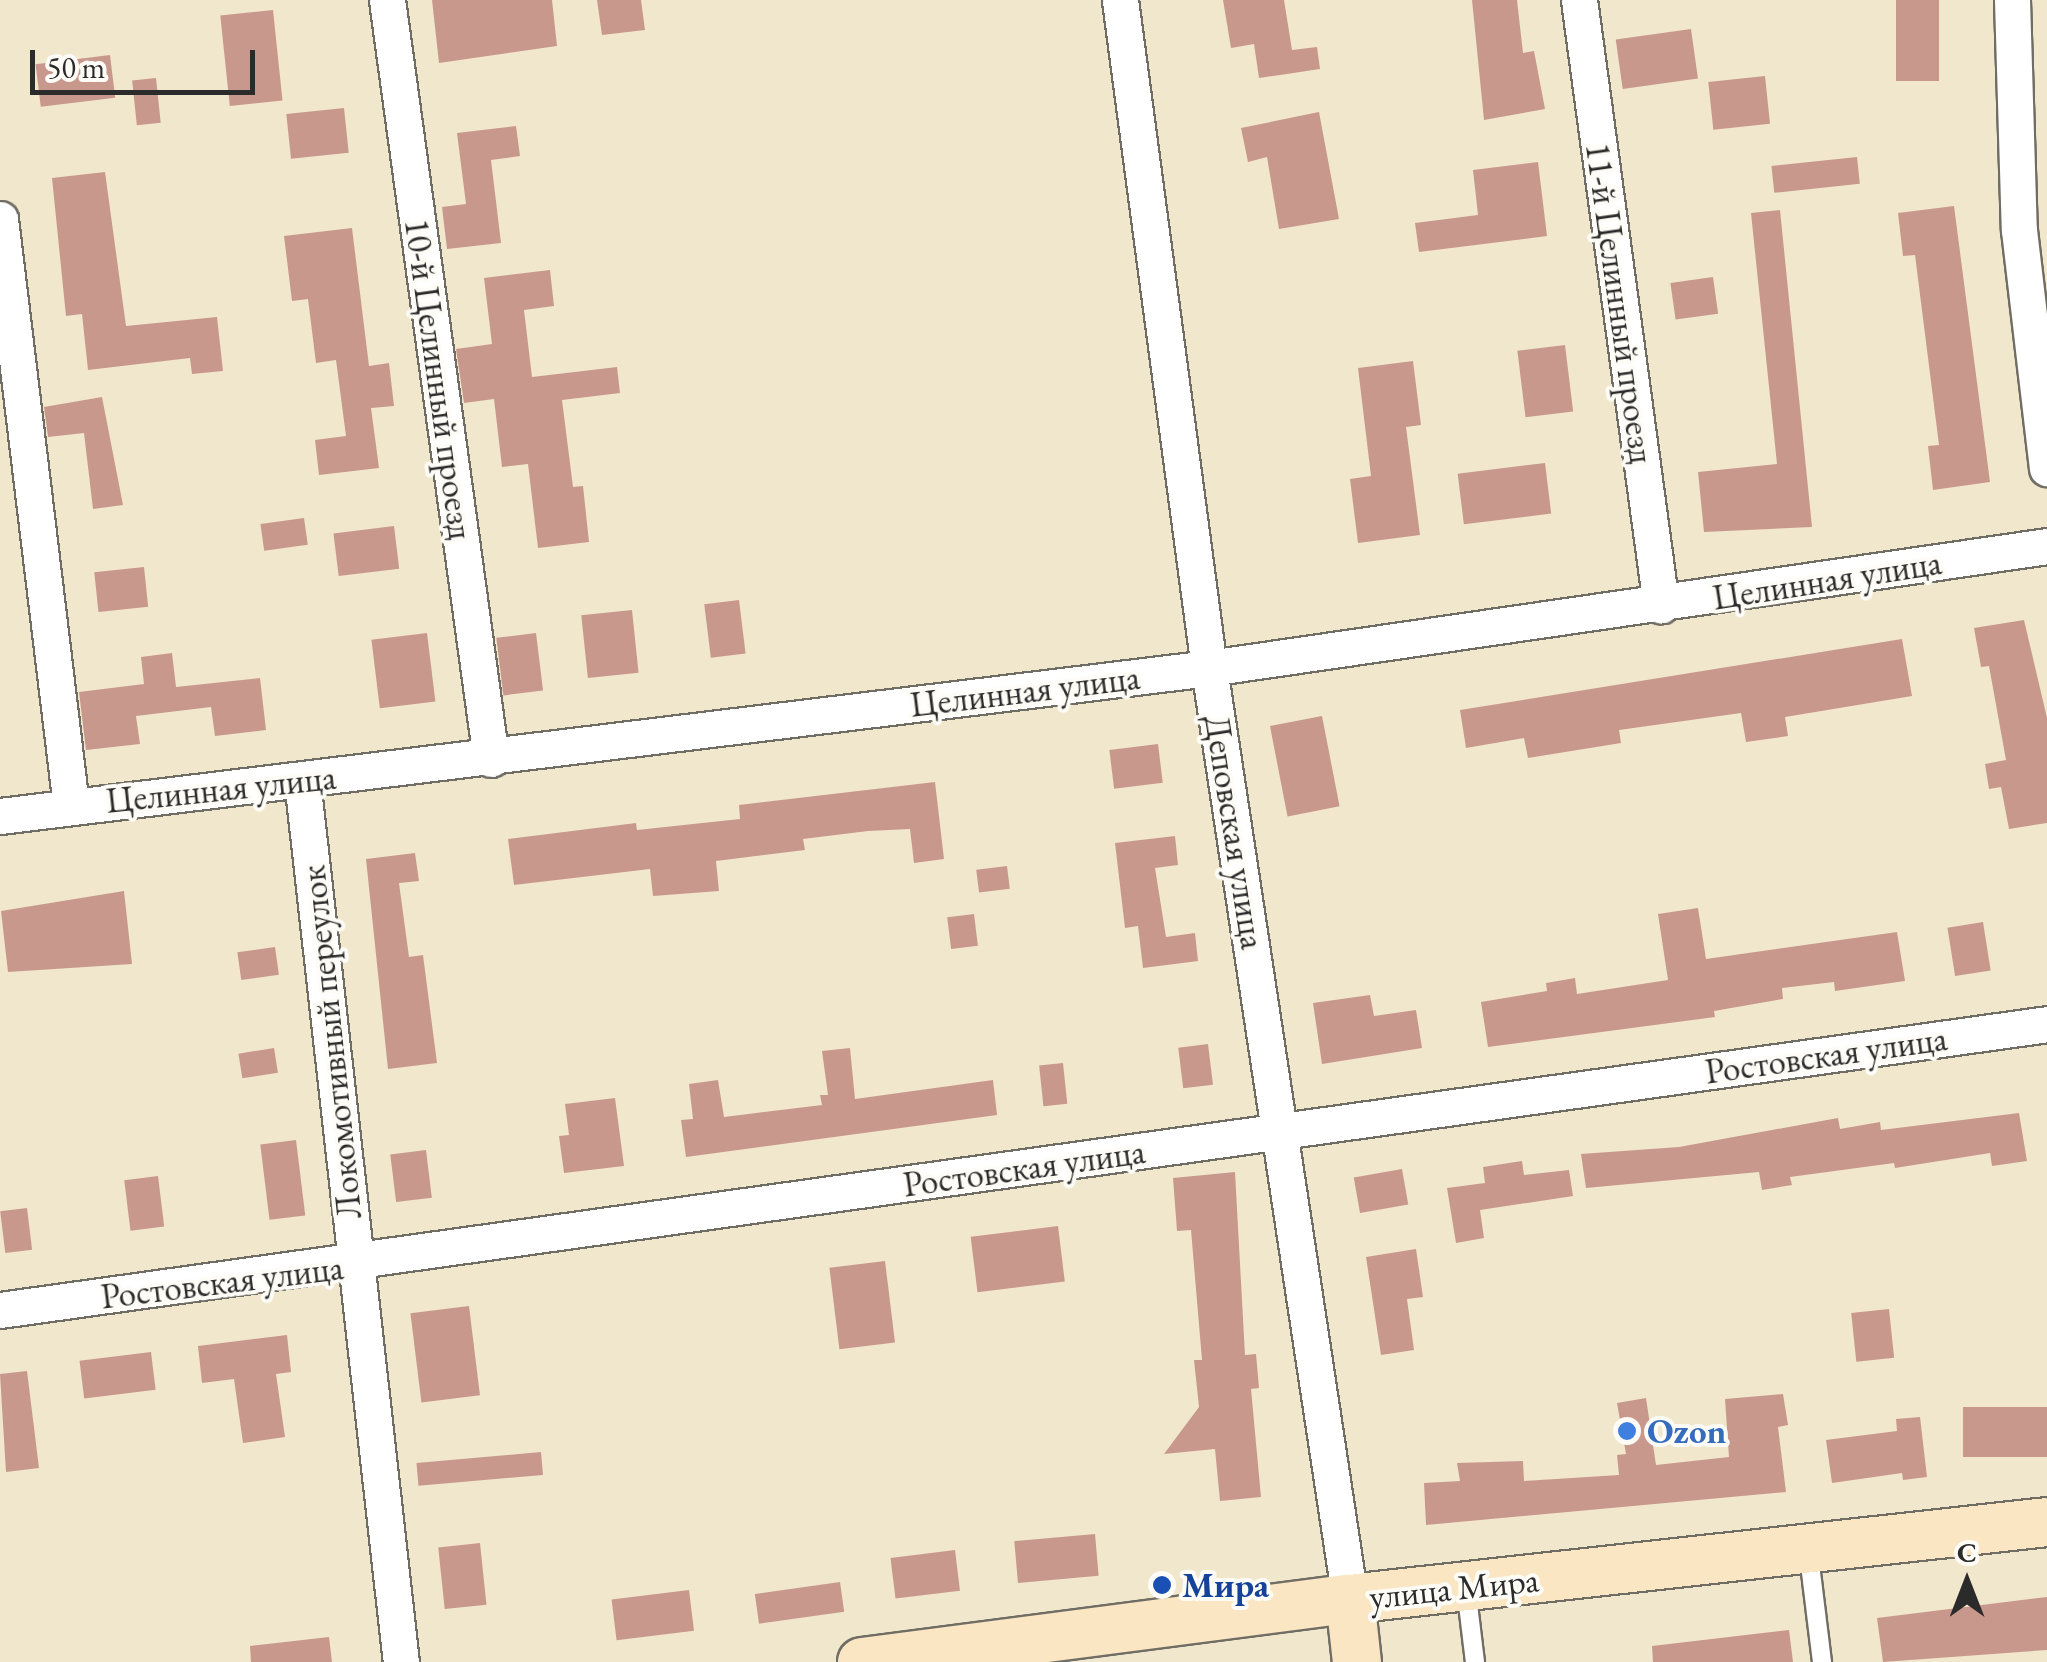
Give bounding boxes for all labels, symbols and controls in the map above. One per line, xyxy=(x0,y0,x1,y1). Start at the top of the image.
scale bar xyxy=(35,30,260,92)
text: 50 m xyxy=(47,48,105,87)
street label: 11-й Целинный проезд xyxy=(1577,140,1663,466)
street label: 10-й Целинный проезд xyxy=(396,216,482,542)
street label: Целинная улица xyxy=(1710,541,1944,619)
street label: Целинная улица xyxy=(908,656,1142,726)
street label: Деповская улица xyxy=(1196,712,1274,952)
street label: Целинная улица xyxy=(104,756,338,822)
street label: Локомотивный переулок xyxy=(292,863,370,1221)
street label: Ростовская улица xyxy=(1702,1017,1950,1093)
street label: Ростовская улица xyxy=(900,1130,1148,1206)
street label: Ростовская улица xyxy=(98,1246,346,1318)
place label: Ozon xyxy=(1647,1410,1726,1452)
marker: Ozon xyxy=(1616,1420,1638,1442)
north arrow xyxy=(1917,1532,2017,1632)
text: С xyxy=(1957,1534,1977,1570)
street label: улица Мира xyxy=(1367,1558,1541,1618)
place label: Мира xyxy=(1182,1564,1269,1606)
marker: Мира xyxy=(1151,1574,1173,1596)

